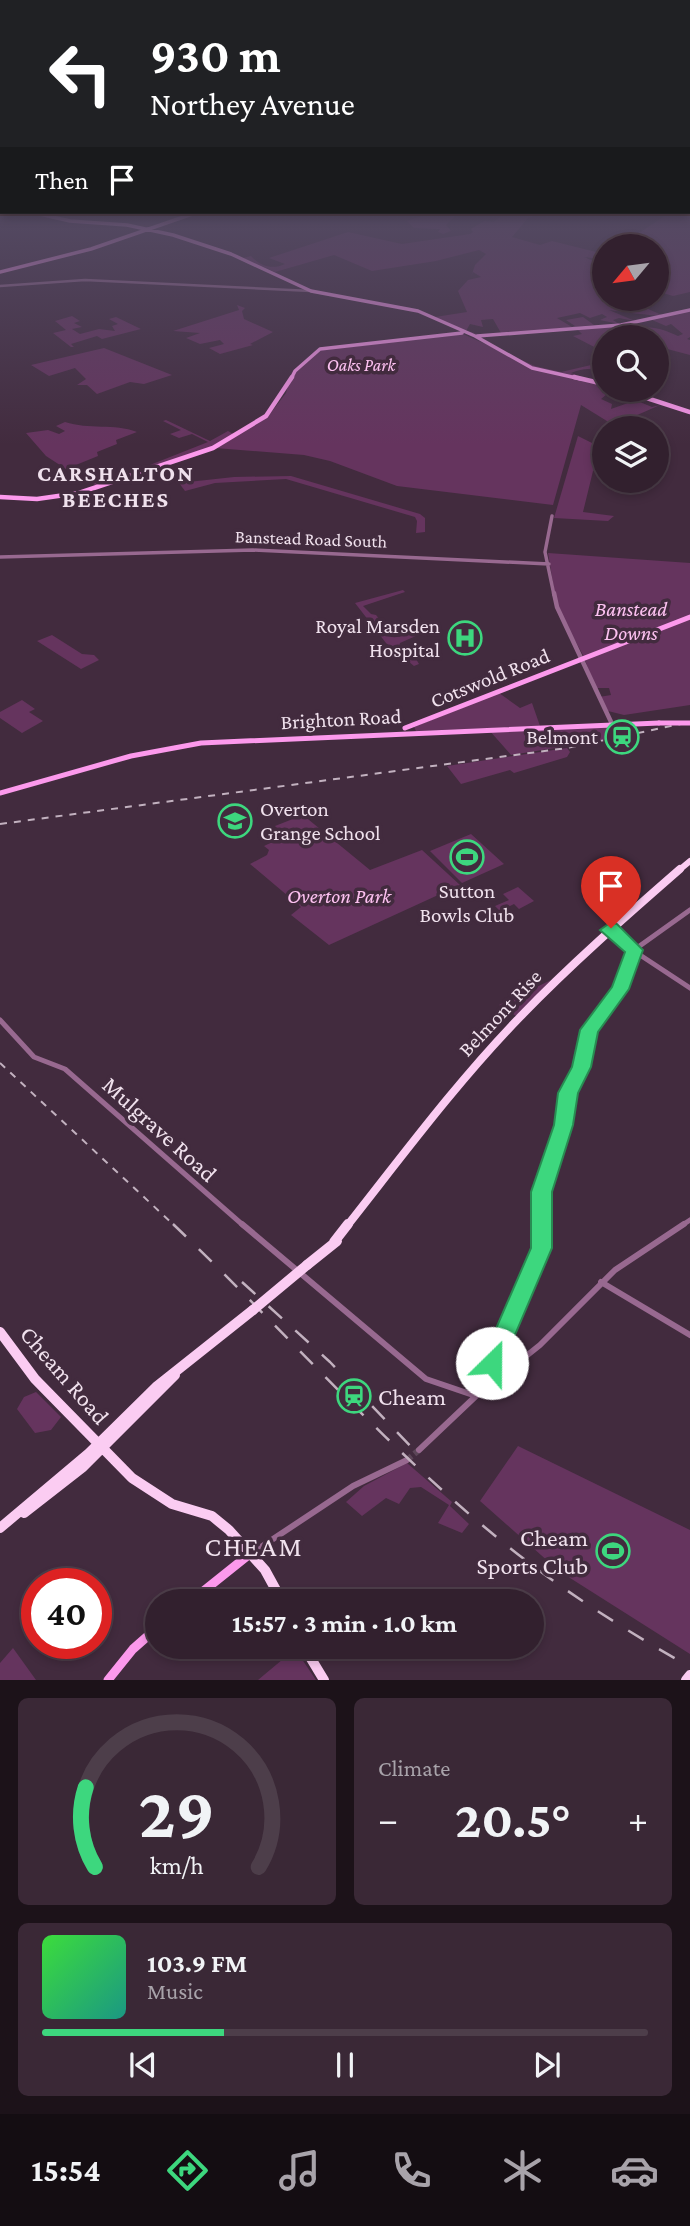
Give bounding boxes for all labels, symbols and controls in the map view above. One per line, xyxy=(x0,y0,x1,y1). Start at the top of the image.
icon: left xyxy=(35,28,126,119)
text: 930 m xyxy=(150,28,281,83)
text: Northey Avenue xyxy=(150,86,355,122)
icon: arrive xyxy=(103,161,141,199)
text: Then xyxy=(35,166,89,195)
north arrow xyxy=(592,234,668,312)
map controls xyxy=(592,234,669,493)
button: search xyxy=(592,325,669,402)
park label: Oaks Park xyxy=(327,355,396,375)
button: layers xyxy=(592,416,669,493)
district label: CARSHALTON BEECHES xyxy=(37,460,195,512)
street label: Banstead Road South xyxy=(235,526,388,552)
park label: Banstead Downs xyxy=(595,597,668,645)
place label: Royal Marsden Hospital xyxy=(315,614,440,662)
hospital icon: Royal Marsden Hospital xyxy=(446,619,484,657)
street label: Cotswold Road xyxy=(427,643,553,713)
street label: Brighton Road xyxy=(280,704,402,734)
station icon: Belmont xyxy=(603,718,641,756)
place label: Belmont xyxy=(526,725,599,749)
place label: Overton Grange School xyxy=(260,797,381,845)
school or university icon: Overton Grange School xyxy=(216,802,254,840)
sports icon: Sutton Bowls Club xyxy=(448,838,486,876)
pin xyxy=(581,856,641,928)
icon: arrive xyxy=(592,867,630,905)
place label: Sutton Bowls Club xyxy=(420,879,514,927)
park label: Overton Park xyxy=(287,884,392,908)
street label: Belmont Rise xyxy=(454,964,546,1062)
street label: Mulgrave Road xyxy=(97,1071,223,1188)
street label: Cheam Road xyxy=(15,1320,115,1430)
position arrow xyxy=(455,1326,529,1400)
station icon: Cheam xyxy=(335,1377,373,1415)
place label: Cheam xyxy=(378,1383,446,1410)
place label: Cheam Sports Club xyxy=(477,1524,588,1579)
district label: CHEAM xyxy=(204,1531,304,1562)
sports icon: Cheam Sports Club xyxy=(594,1532,632,1570)
speed limit sign: 40 xyxy=(21,1568,112,1659)
text: 15:57 · 3 min · 1.0 km xyxy=(232,1609,457,1638)
text: Climate xyxy=(378,1755,450,1781)
text: 29 xyxy=(139,1773,215,1854)
text: 20.5° xyxy=(455,1790,571,1848)
text: − xyxy=(378,1798,398,1840)
text: + xyxy=(628,1798,648,1840)
text: km/h xyxy=(150,1852,204,1879)
text: 103.9 FM xyxy=(147,1949,247,1978)
text: Music xyxy=(147,1978,203,2004)
icon: previous xyxy=(124,2046,162,2084)
icon: pause xyxy=(326,2046,364,2084)
icon: next xyxy=(528,2046,566,2084)
icon: directions xyxy=(163,2146,212,2195)
icon: music xyxy=(275,2146,324,2195)
icon: phone xyxy=(387,2146,436,2195)
icon: climate xyxy=(498,2146,547,2195)
icon: car xyxy=(610,2146,659,2195)
text: 15:54 xyxy=(31,2152,101,2188)

